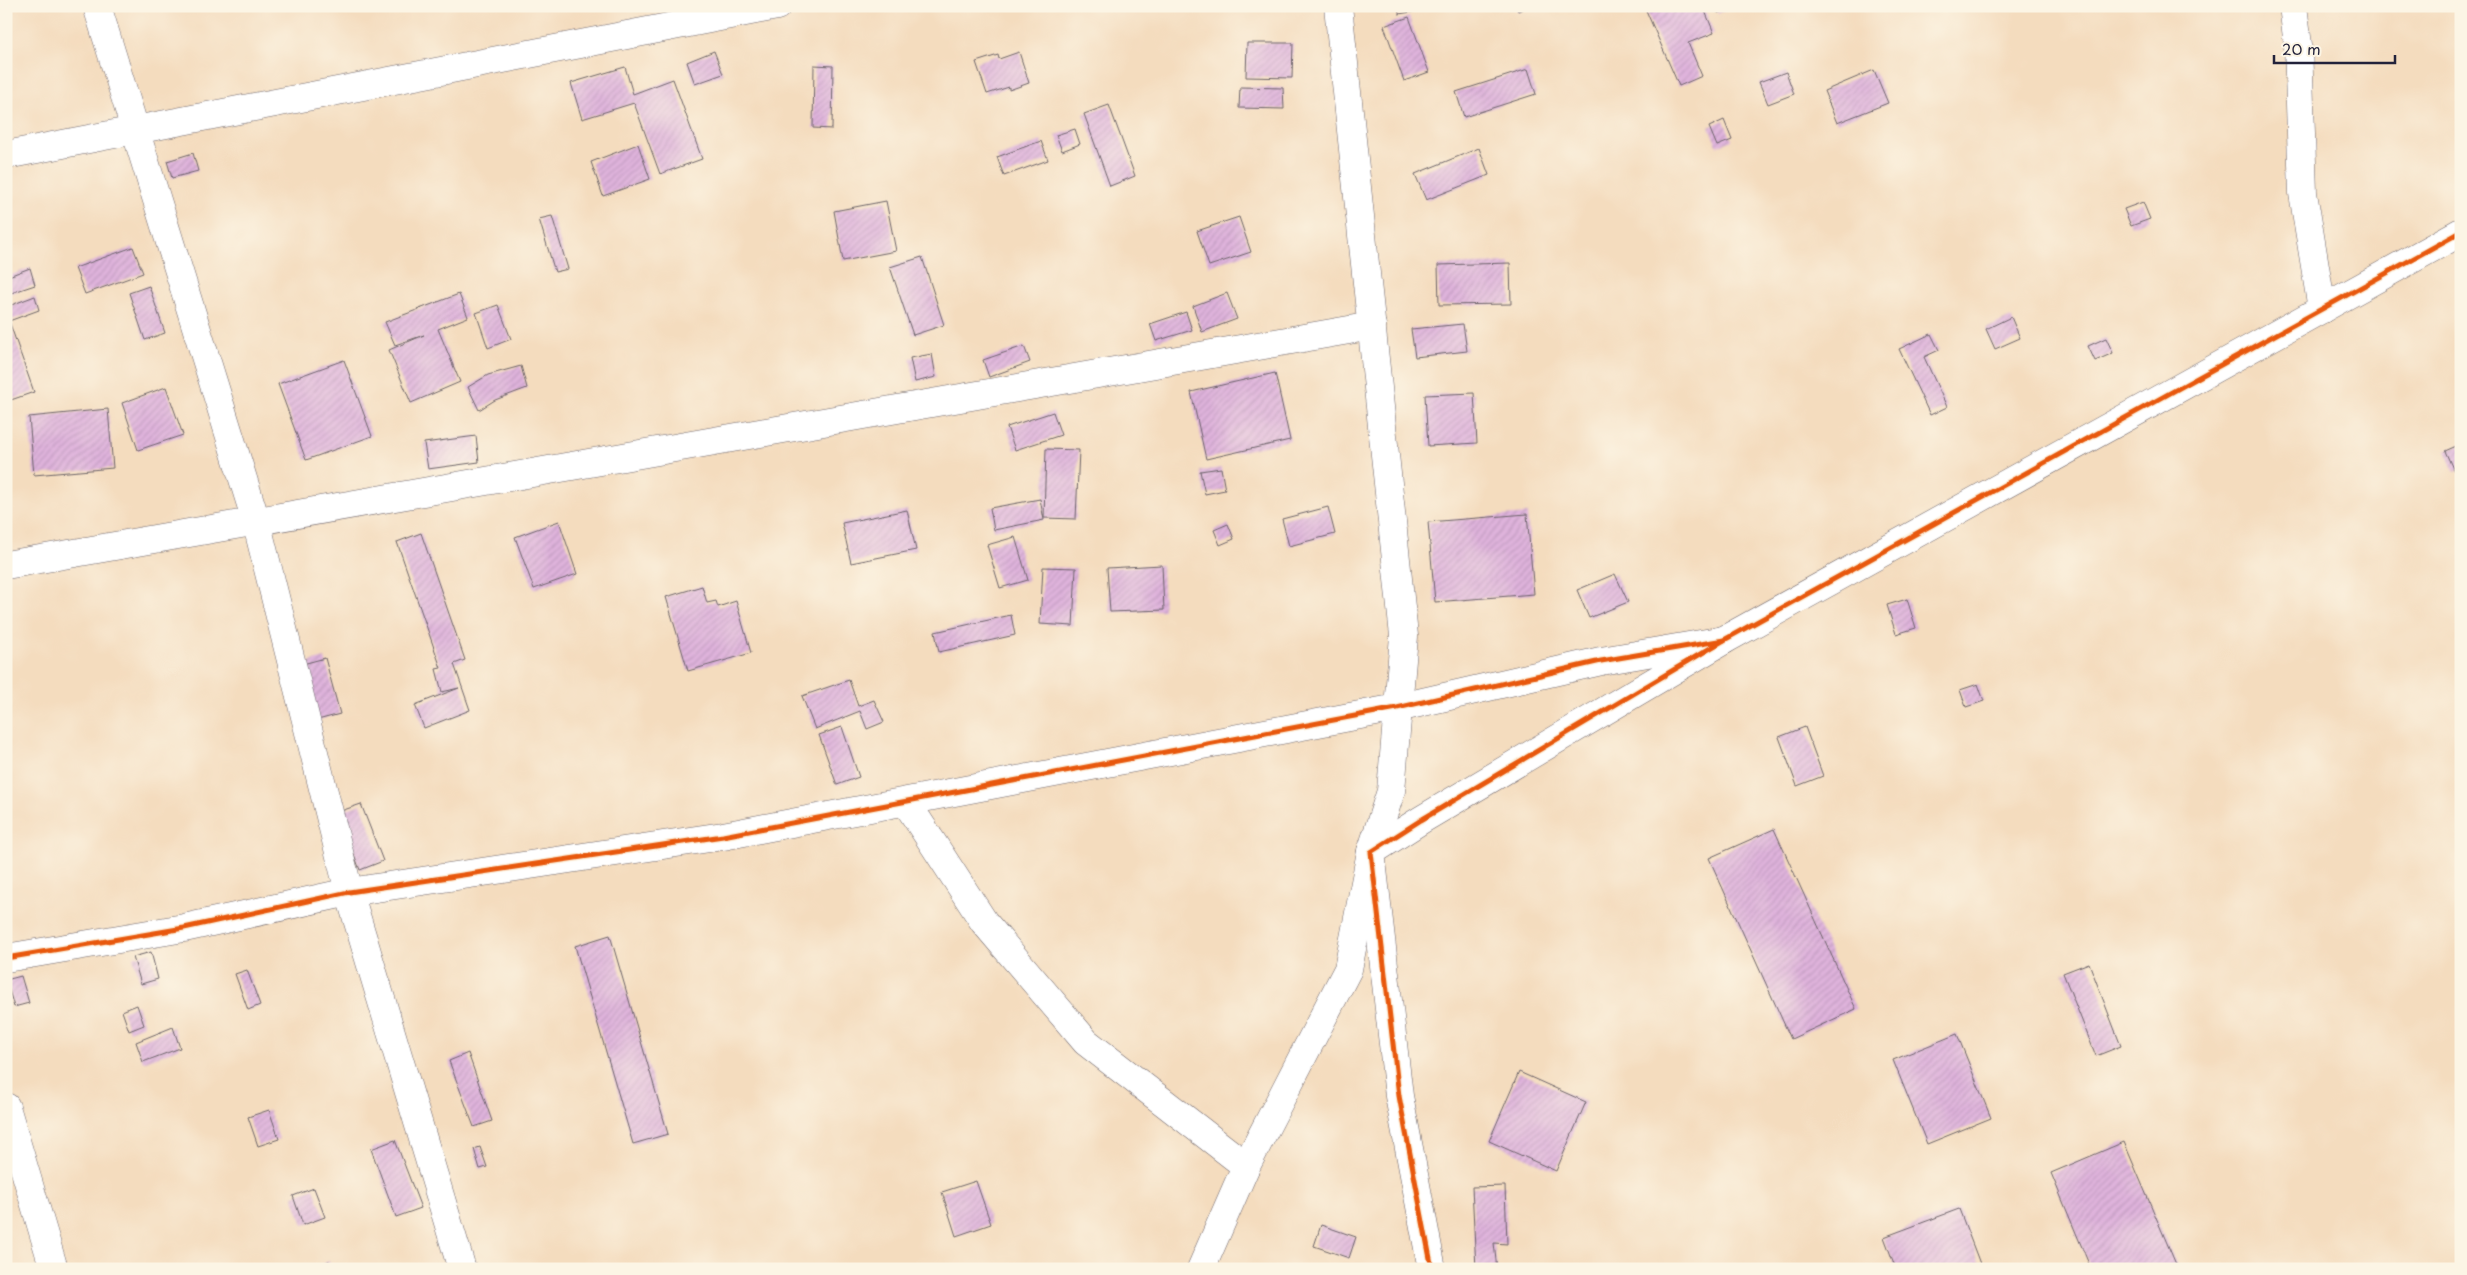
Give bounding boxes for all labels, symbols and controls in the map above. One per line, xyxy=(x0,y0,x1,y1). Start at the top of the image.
scale bar xyxy=(2274,32,2396,64)
text: 20 m xyxy=(2282,37,2321,60)

